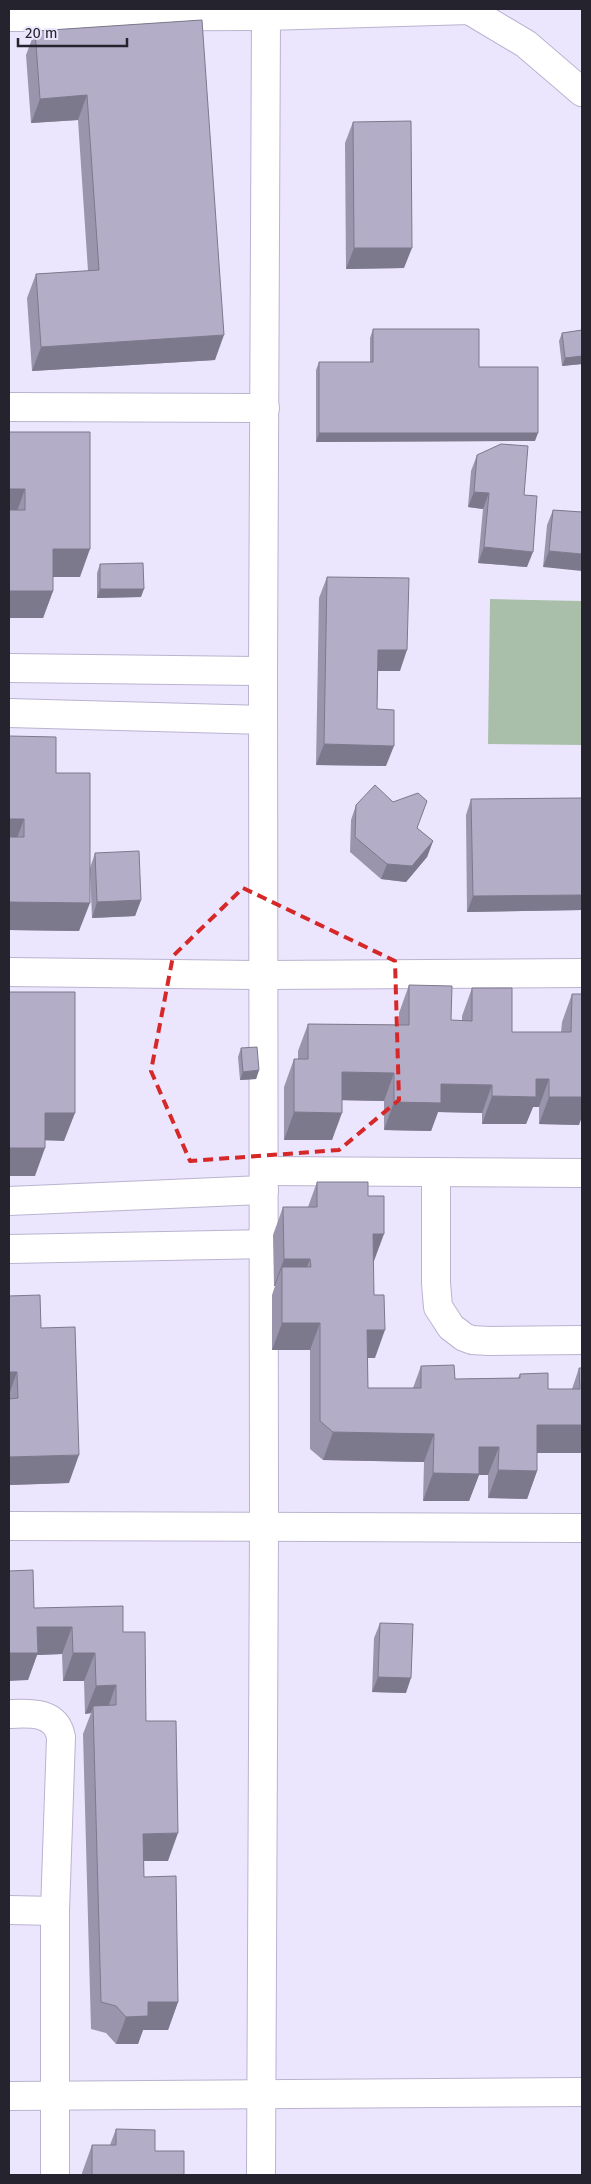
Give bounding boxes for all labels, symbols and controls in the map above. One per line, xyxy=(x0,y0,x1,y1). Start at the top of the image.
scale bar xyxy=(18,15,126,47)
text: 20 m xyxy=(25,24,58,42)

